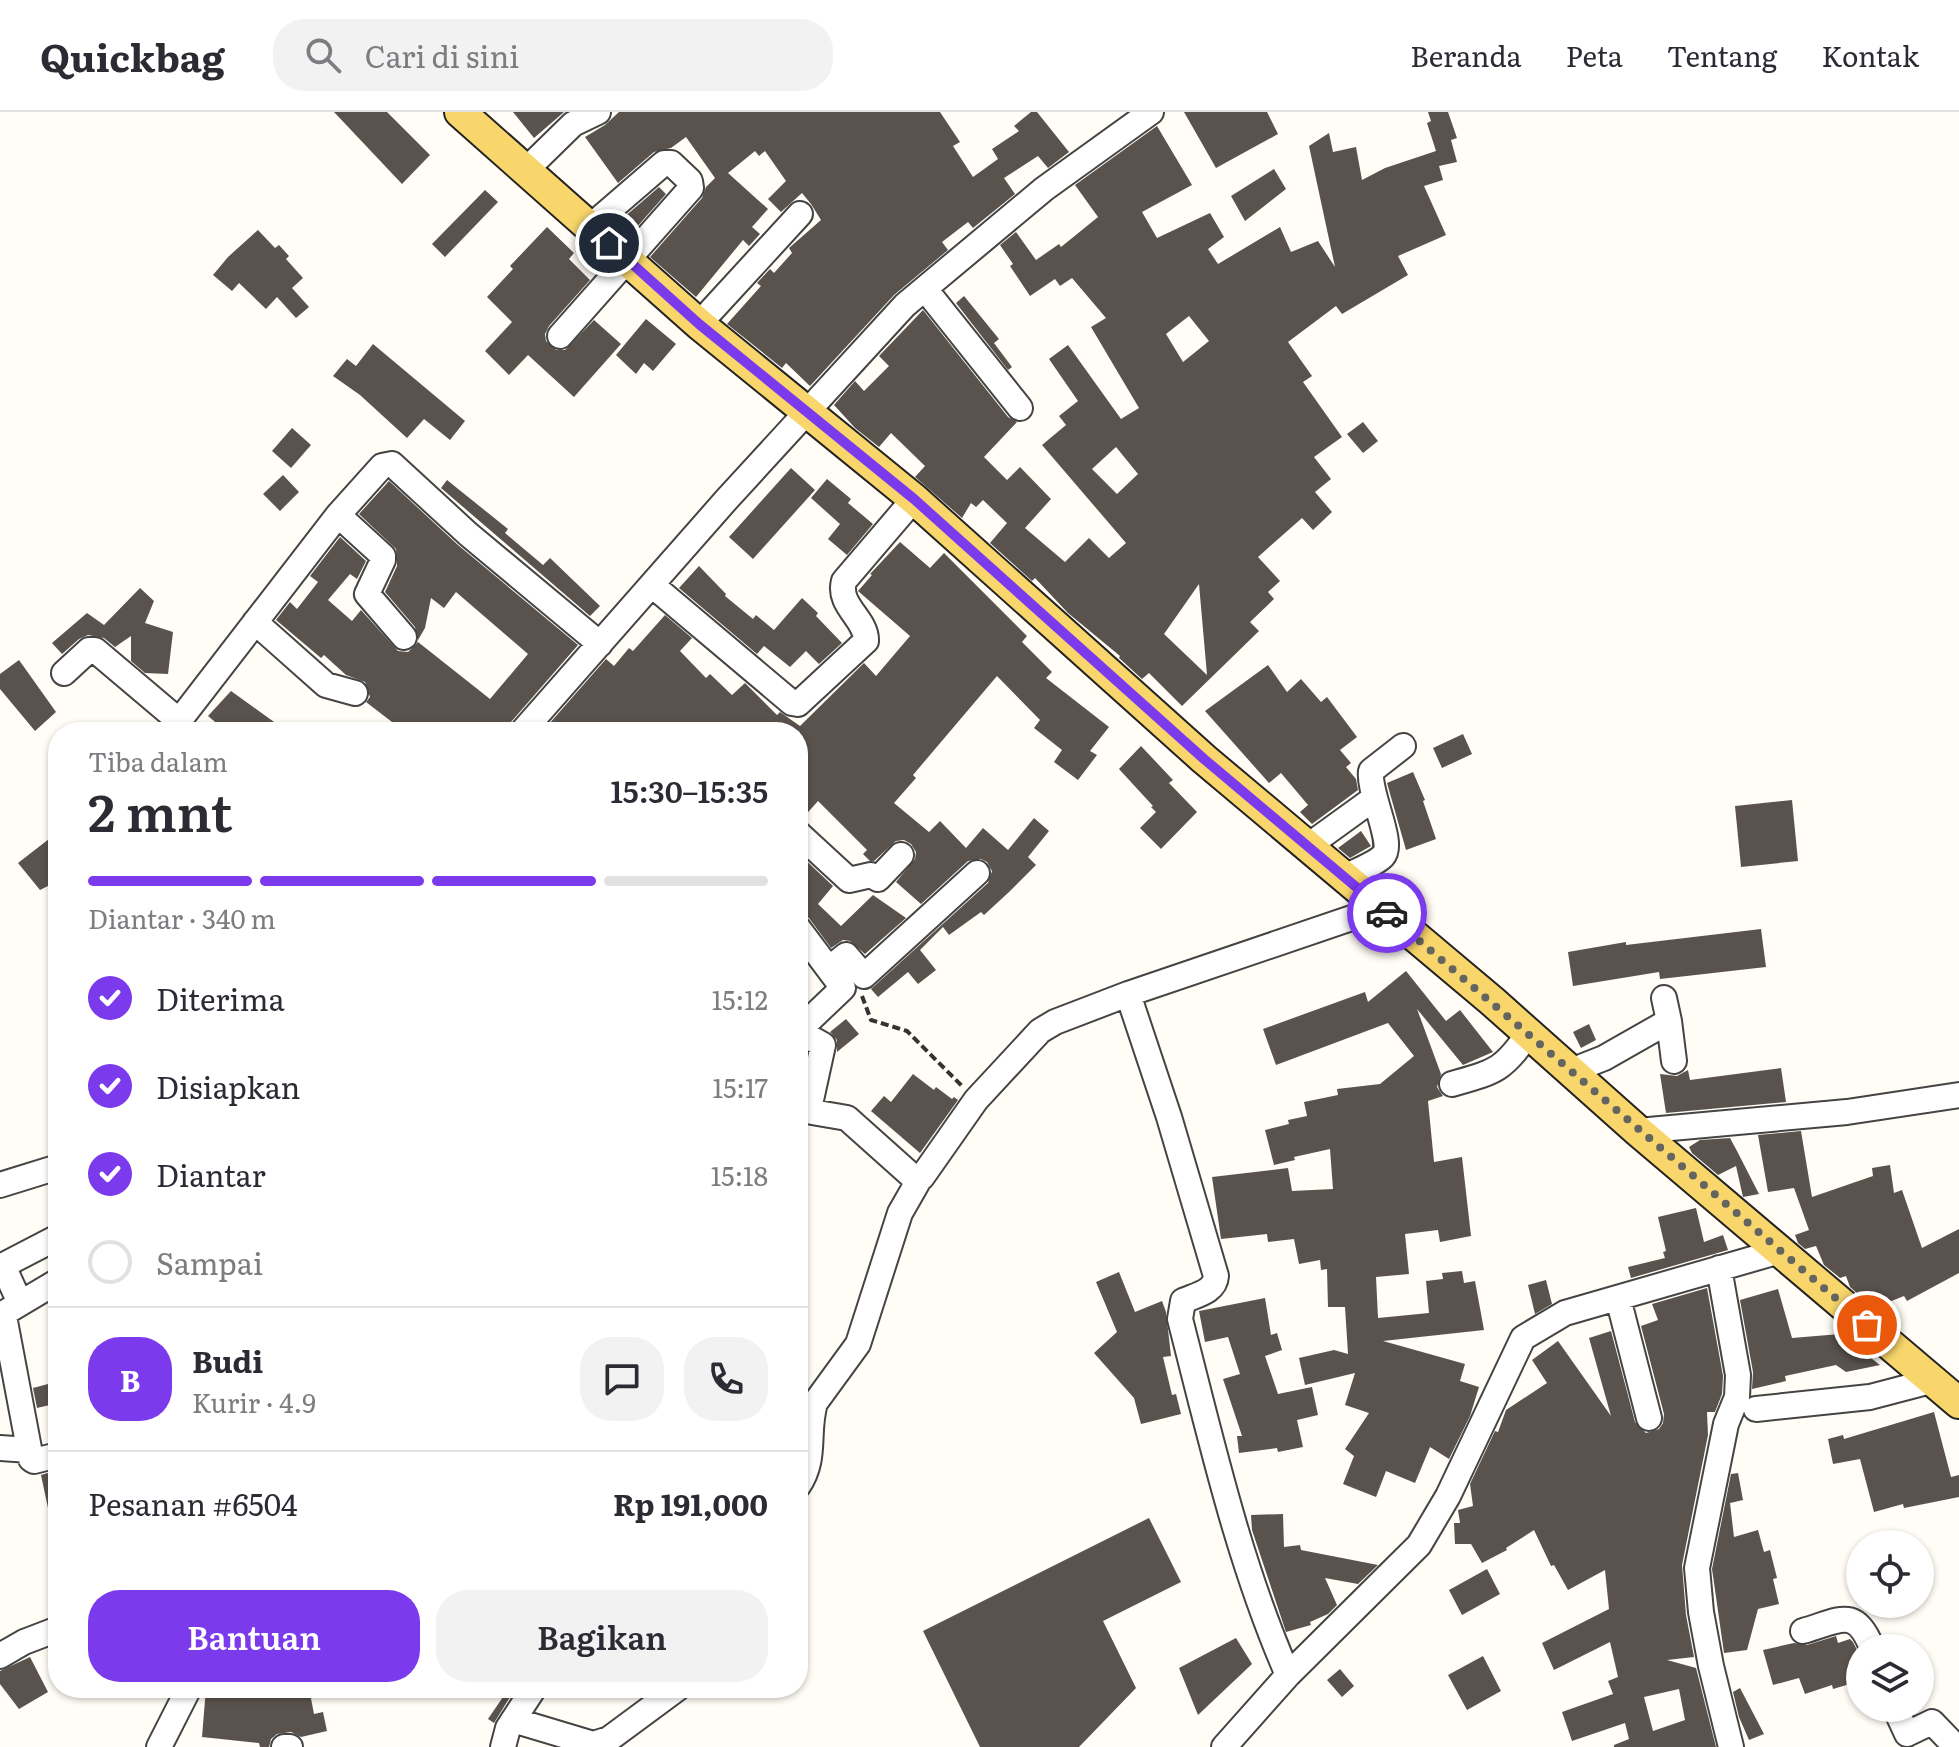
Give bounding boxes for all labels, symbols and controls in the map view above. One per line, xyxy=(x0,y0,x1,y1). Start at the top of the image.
search box xyxy=(273,19,833,91)
text: Quickbag xyxy=(40,27,225,84)
icon: search xyxy=(301,33,345,77)
text: Cari di sini xyxy=(365,33,519,77)
text: Beranda xyxy=(1410,34,1522,76)
text: Peta xyxy=(1566,34,1623,76)
text: Tentang xyxy=(1667,34,1777,76)
text: Kontak xyxy=(1821,34,1919,76)
pin xyxy=(575,209,643,277)
icon: home xyxy=(587,221,631,265)
text: Tiba dalam xyxy=(88,741,228,780)
text: 15:30–15:35 xyxy=(610,768,768,812)
text: 2 mnt xyxy=(88,771,233,848)
courier xyxy=(1347,873,1427,953)
icon: car xyxy=(1365,891,1409,935)
text: Diantar · 340 m xyxy=(88,898,276,937)
icon: check xyxy=(88,976,132,1020)
text: Diterima xyxy=(156,976,285,1020)
text: 15:12 xyxy=(712,979,768,1018)
icon: check xyxy=(88,1064,132,1108)
text: Disiapkan xyxy=(156,1064,300,1108)
text: 15:17 xyxy=(713,1067,768,1106)
icon: check xyxy=(88,1152,132,1196)
text: Diantar xyxy=(156,1152,266,1196)
text: 15:18 xyxy=(711,1155,768,1194)
text: Sampai xyxy=(156,1240,263,1284)
pin xyxy=(1833,1291,1901,1359)
icon: bag xyxy=(1845,1303,1889,1347)
button: chat xyxy=(580,1337,664,1421)
button: phone xyxy=(684,1337,768,1421)
text: Budi xyxy=(192,1338,263,1382)
text: B xyxy=(120,1357,140,1401)
text: Kurir · 4.9 xyxy=(192,1382,316,1421)
text: Pesanan #6504 xyxy=(88,1481,298,1525)
text: Rp 191,000 xyxy=(613,1481,768,1525)
map controls xyxy=(1846,1530,1934,1722)
button: locate xyxy=(1846,1530,1934,1618)
button: Bantuan xyxy=(88,1590,420,1682)
button: Bagikan xyxy=(436,1590,768,1682)
button: layers xyxy=(1846,1634,1934,1722)

